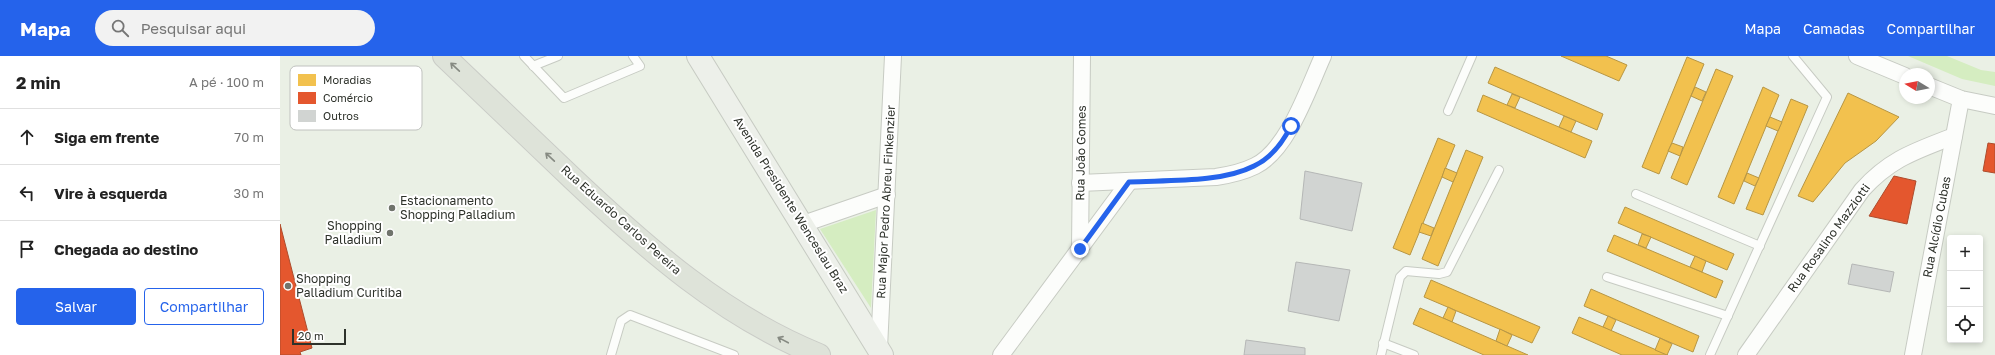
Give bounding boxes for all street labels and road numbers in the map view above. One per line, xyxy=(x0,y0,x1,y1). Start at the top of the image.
street label: Rua Major Pedro Abreu Finkenzier xyxy=(873,105,898,299)
street label: Rua João Gomes xyxy=(1072,105,1089,201)
street label: Avenida Presidente Wenceslau Braz xyxy=(731,114,852,296)
street label: Rua Eduardo Carlos Pereira xyxy=(558,162,684,278)
street label: Rua Alcídio Cubas xyxy=(1919,175,1954,279)
street label: Rua Rosalino Mazziotti xyxy=(1784,180,1873,295)

